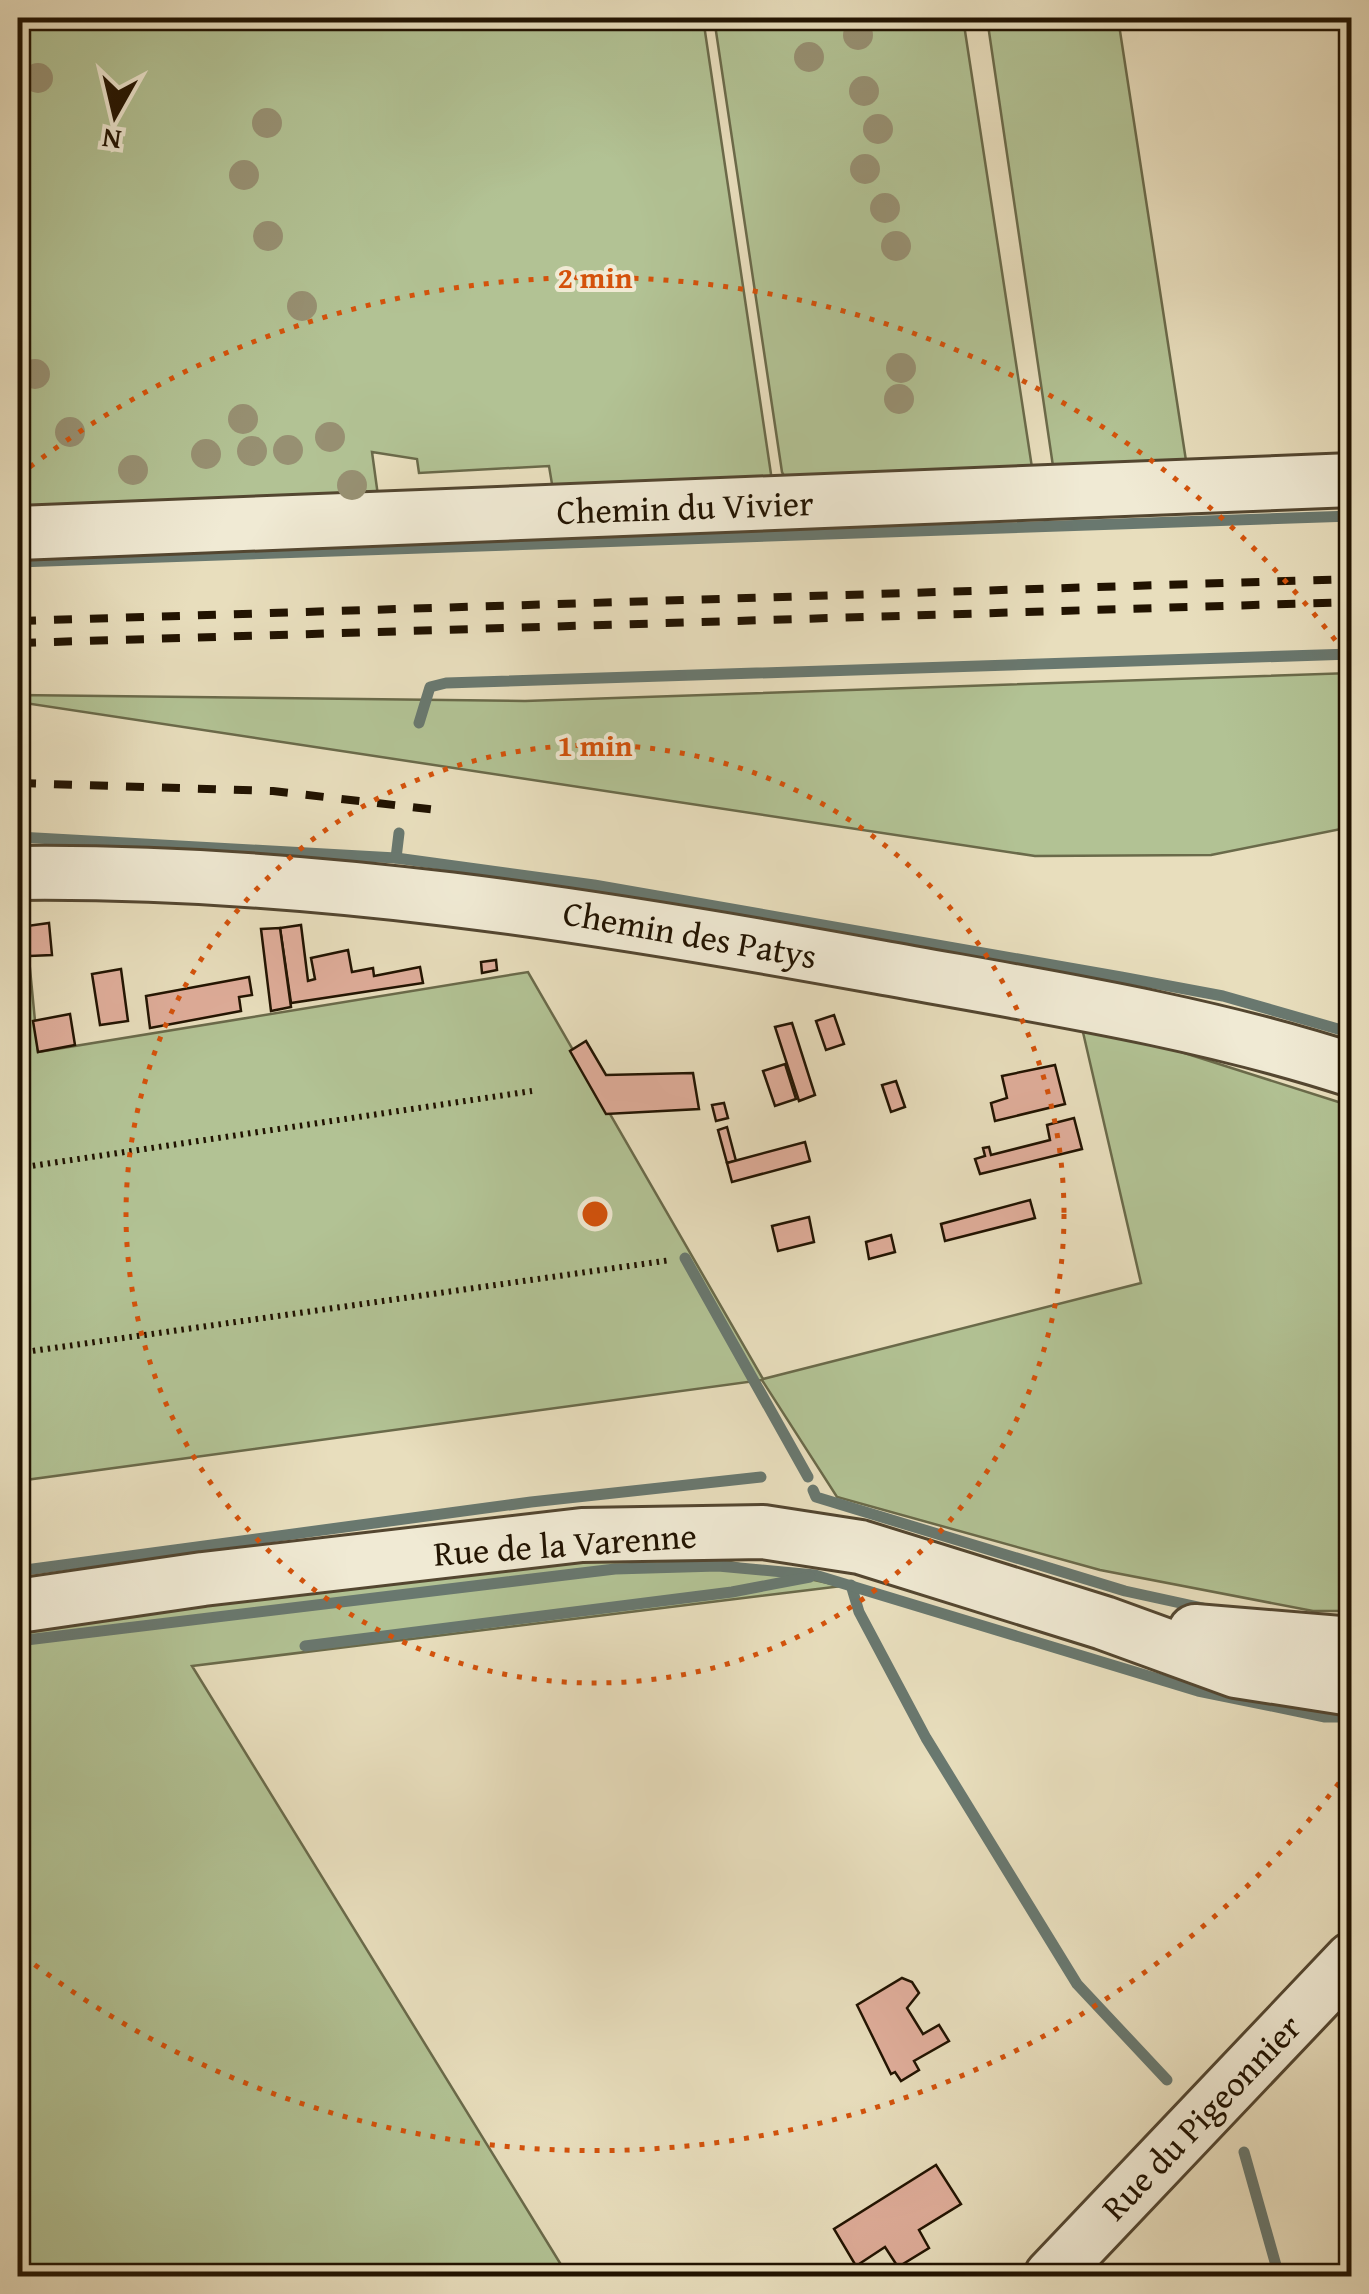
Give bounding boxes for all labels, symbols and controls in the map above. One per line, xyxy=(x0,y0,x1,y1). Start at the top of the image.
north arrow xyxy=(65,65,165,165)
text: N xyxy=(99,119,124,162)
text: 2 min xyxy=(558,255,633,299)
street label: Chemin du Vivier xyxy=(556,477,814,537)
text: 1 min xyxy=(558,723,633,767)
street label: Chemin des Patys xyxy=(559,887,821,981)
centre of rings xyxy=(577,1196,613,1232)
street label: Rue de la Varenne xyxy=(432,1509,698,1579)
street label: Rue du Pigeonnier xyxy=(1089,2003,1313,2231)

